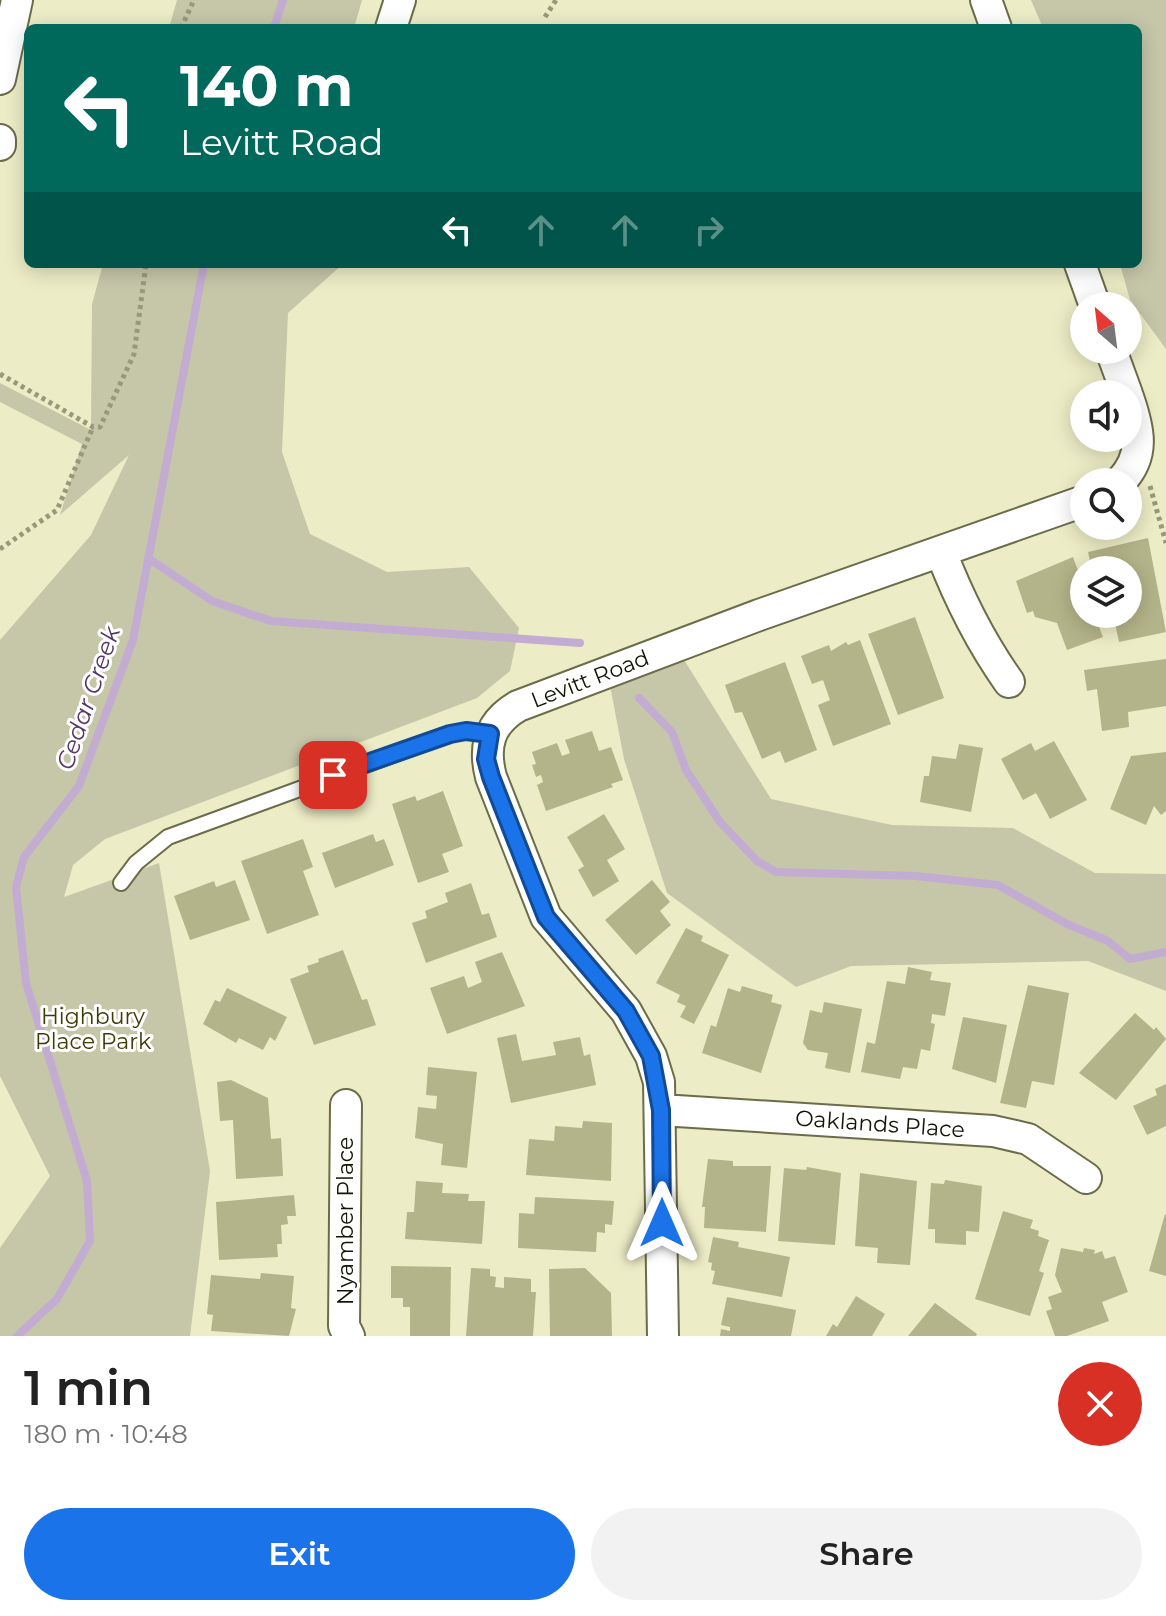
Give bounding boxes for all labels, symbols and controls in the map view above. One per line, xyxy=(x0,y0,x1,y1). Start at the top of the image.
text: 140 m xyxy=(180,52,353,120)
icon: left xyxy=(48,56,152,160)
text: Levitt Road xyxy=(180,120,384,164)
icon: left xyxy=(435,208,479,252)
icon: ahead xyxy=(519,208,563,252)
icon: ahead xyxy=(603,208,647,252)
icon: right xyxy=(687,208,731,252)
north arrow xyxy=(1070,292,1142,364)
map controls xyxy=(1070,292,1142,628)
button: sound xyxy=(1070,380,1142,452)
button: search xyxy=(1070,468,1142,540)
button: layers xyxy=(1070,556,1142,628)
water label: Cedar Creek xyxy=(50,621,127,773)
street label: Levitt Road xyxy=(527,644,653,714)
pin xyxy=(299,741,367,809)
icon: arrive xyxy=(311,753,355,797)
park label: Highbury Place Park xyxy=(35,1003,152,1055)
street label: Oaklands Place xyxy=(794,1105,966,1143)
street label: Nyamber Place xyxy=(332,1137,359,1305)
position arrow xyxy=(620,1181,704,1265)
text: 1 min xyxy=(24,1359,153,1417)
button: close xyxy=(1058,1362,1142,1446)
text: 180 m · 10:48 xyxy=(24,1418,188,1450)
button: Exit xyxy=(24,1508,575,1600)
button: Share xyxy=(591,1508,1142,1600)

